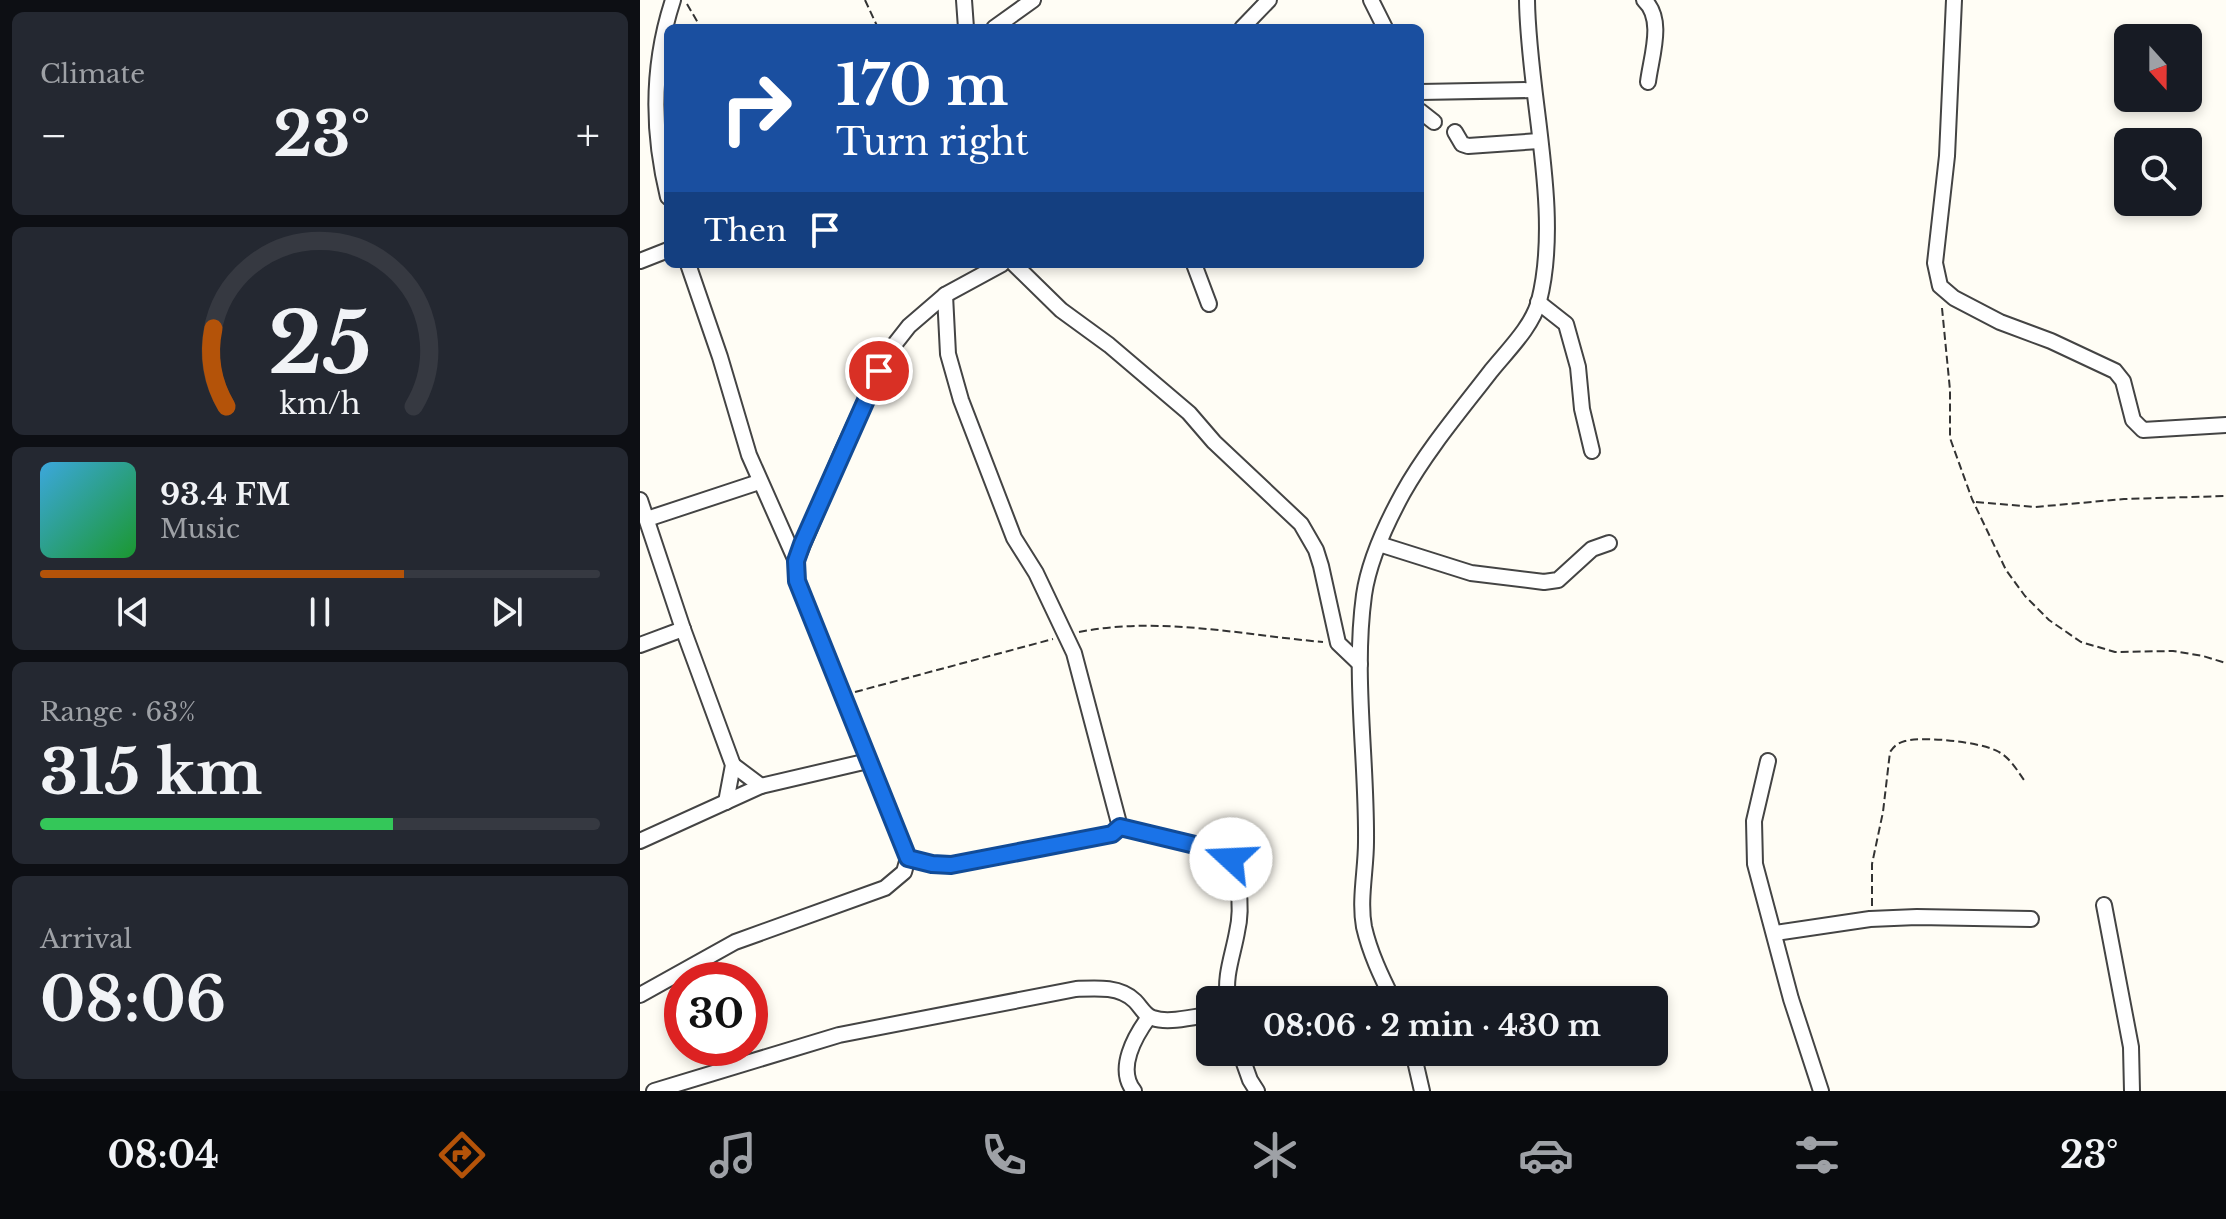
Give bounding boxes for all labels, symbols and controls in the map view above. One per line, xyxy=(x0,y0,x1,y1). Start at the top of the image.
north arrow xyxy=(2114,24,2202,112)
map controls xyxy=(2114,24,2202,216)
text: 170 m xyxy=(836,51,1008,120)
icon: right xyxy=(704,56,808,160)
text: Climate xyxy=(40,58,145,90)
text: 23° xyxy=(273,98,371,172)
text: − xyxy=(40,108,68,163)
text: + xyxy=(576,108,600,163)
text: Turn right xyxy=(836,120,1029,165)
button: search xyxy=(2114,128,2202,216)
icon: arrive xyxy=(803,208,847,252)
text: Then xyxy=(704,212,787,249)
text: 25 xyxy=(268,291,372,394)
pin xyxy=(845,337,913,405)
icon: arrive xyxy=(857,349,901,393)
text: km/h xyxy=(279,386,361,422)
text: 93.4 FM xyxy=(160,476,290,513)
text: Music xyxy=(160,513,240,545)
icon: previous xyxy=(111,590,155,634)
icon: pause xyxy=(298,590,342,634)
icon: next xyxy=(485,590,529,634)
text: Range · 63% xyxy=(40,696,196,728)
text: 315 km xyxy=(40,736,262,810)
position arrow xyxy=(1189,817,1273,901)
text: Arrival xyxy=(40,923,132,955)
speed limit sign: 30 xyxy=(664,962,768,1066)
text: 08:06 xyxy=(40,963,226,1037)
text: 08:06 · 2 min · 430 m xyxy=(1263,1007,1601,1044)
icon: directions xyxy=(434,1127,490,1183)
icon: music xyxy=(705,1127,761,1183)
icon: phone xyxy=(976,1127,1032,1183)
icon: climate xyxy=(1247,1127,1303,1183)
icon: car xyxy=(1518,1127,1574,1183)
icon: filters xyxy=(1789,1127,1845,1183)
text: 08:04 xyxy=(108,1133,219,1178)
text: 23° xyxy=(2060,1133,2118,1178)

